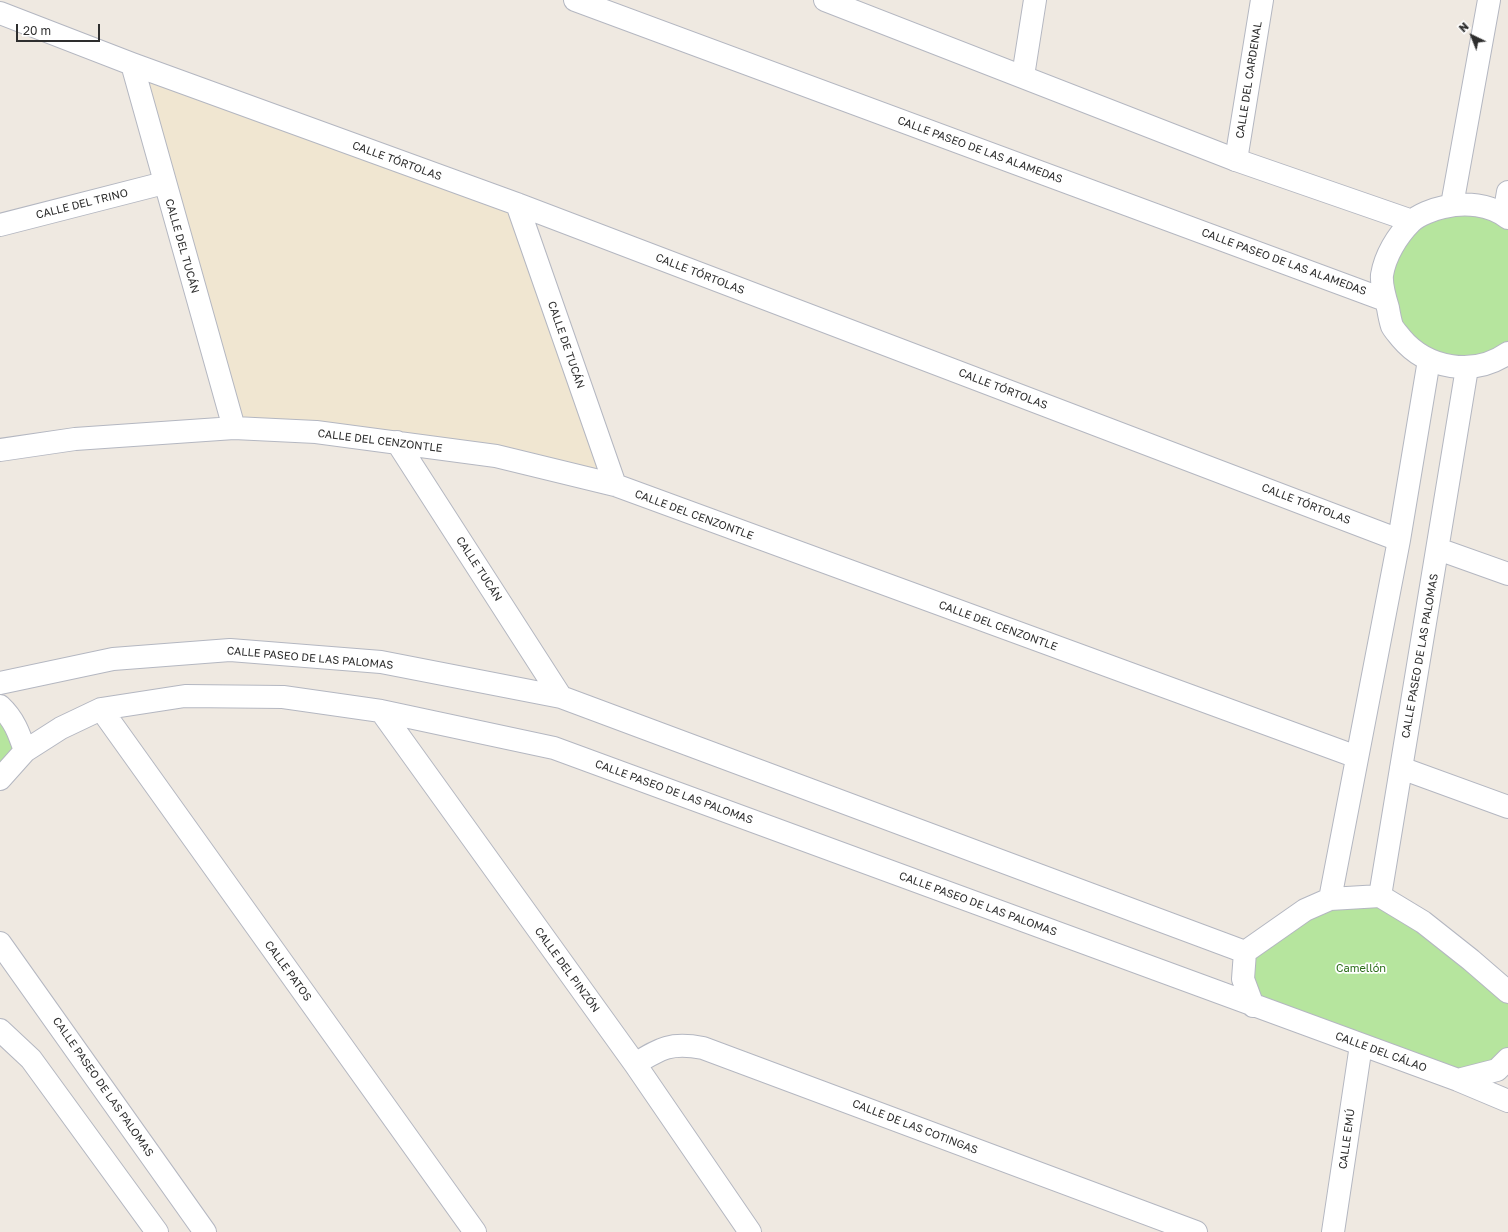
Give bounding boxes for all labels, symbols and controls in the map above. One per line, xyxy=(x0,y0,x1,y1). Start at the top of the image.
scale bar xyxy=(18,16,102,42)
north arrow xyxy=(1452,16,1492,56)
text: N xyxy=(1456,19,1471,34)
street label: CALLE DEL CARDENAL xyxy=(1233,20,1265,140)
text: 20 m xyxy=(23,23,51,38)
street label: CALLE PASEO DE LAS ALAMEDAS xyxy=(896,114,1064,186)
street label: CALLE TÓRTOLAS xyxy=(350,139,444,183)
street label: CALLE DEL TRINO xyxy=(35,186,129,222)
street label: CALLE DEL TUCÁN xyxy=(162,197,202,295)
street label: CALLE PASEO DE LAS ALAMEDAS xyxy=(1200,226,1368,298)
street label: CALLE TÓRTOLAS xyxy=(654,251,746,297)
street label: CALLE DE TUCÁN xyxy=(545,300,587,390)
street label: CALLE TÓRTOLAS xyxy=(957,366,1049,412)
street label: CALLE DEL CENZONTLE xyxy=(317,427,443,455)
street label: CALLE TÓRTOLAS xyxy=(1260,481,1352,527)
street label: CALLE DEL CENZONTLE xyxy=(633,487,755,543)
street label: CALLE TUCÁN xyxy=(453,534,505,604)
street label: CALLE PASEO DE LAS PALOMAS xyxy=(1399,573,1441,739)
street label: CALLE DEL CENZONTLE xyxy=(937,598,1059,654)
street label: CALLE PASEO DE LAS PALOMAS xyxy=(226,644,394,672)
street label: CALLE PASEO DE LAS PALOMAS xyxy=(593,757,755,827)
street label: CALLE PASEO DE LAS PALOMAS xyxy=(897,869,1059,939)
street label: CALLE DEL PINZÓN xyxy=(532,925,602,1015)
street label: CALLE PATOS xyxy=(262,938,314,1004)
park label: Camellón xyxy=(1336,962,1386,976)
street label: CALLE PASEO DE LAS PALOMAS xyxy=(50,1015,156,1159)
street label: CALLE DEL CÁLAO xyxy=(1333,1029,1429,1075)
street label: CALLE DE LAS COTINGAS xyxy=(850,1097,980,1157)
street label: CALLE EMÚ xyxy=(1336,1108,1358,1170)

